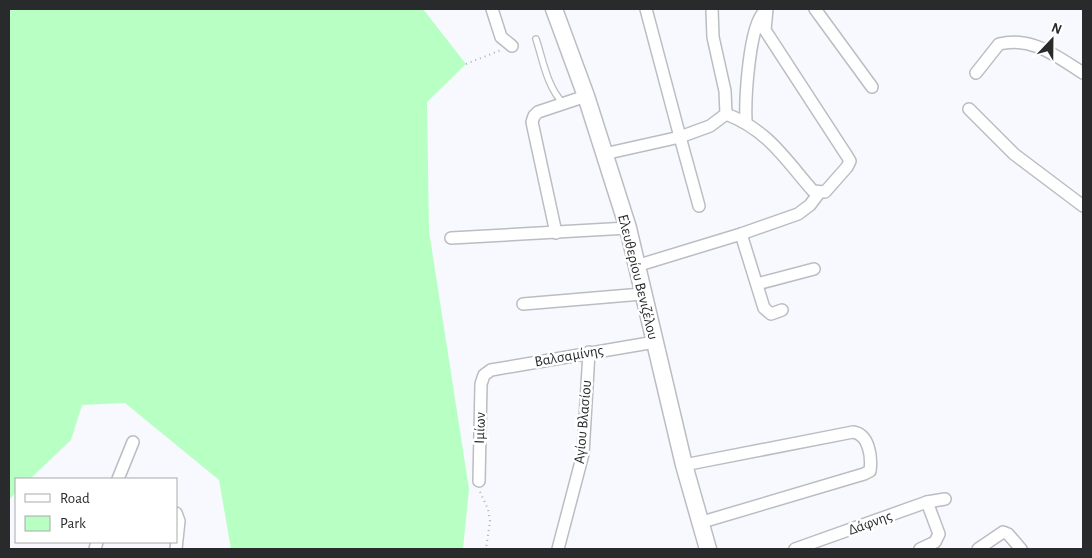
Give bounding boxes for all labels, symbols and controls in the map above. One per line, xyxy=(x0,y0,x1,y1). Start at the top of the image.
north arrow xyxy=(1027,15,1077,65)
text: N xyxy=(1049,21,1064,37)
street label: Ελευθερίου Βενιζέλου xyxy=(615,213,661,341)
street label: Βαλσαμίνης xyxy=(534,343,605,369)
street label: Αγίου Βλασίου xyxy=(572,379,594,465)
street label: Ιμίων xyxy=(472,412,488,444)
legend xyxy=(15,478,178,543)
text: Road xyxy=(60,491,90,506)
street label: Δάφνης xyxy=(846,508,894,538)
text: Park xyxy=(60,516,86,531)

